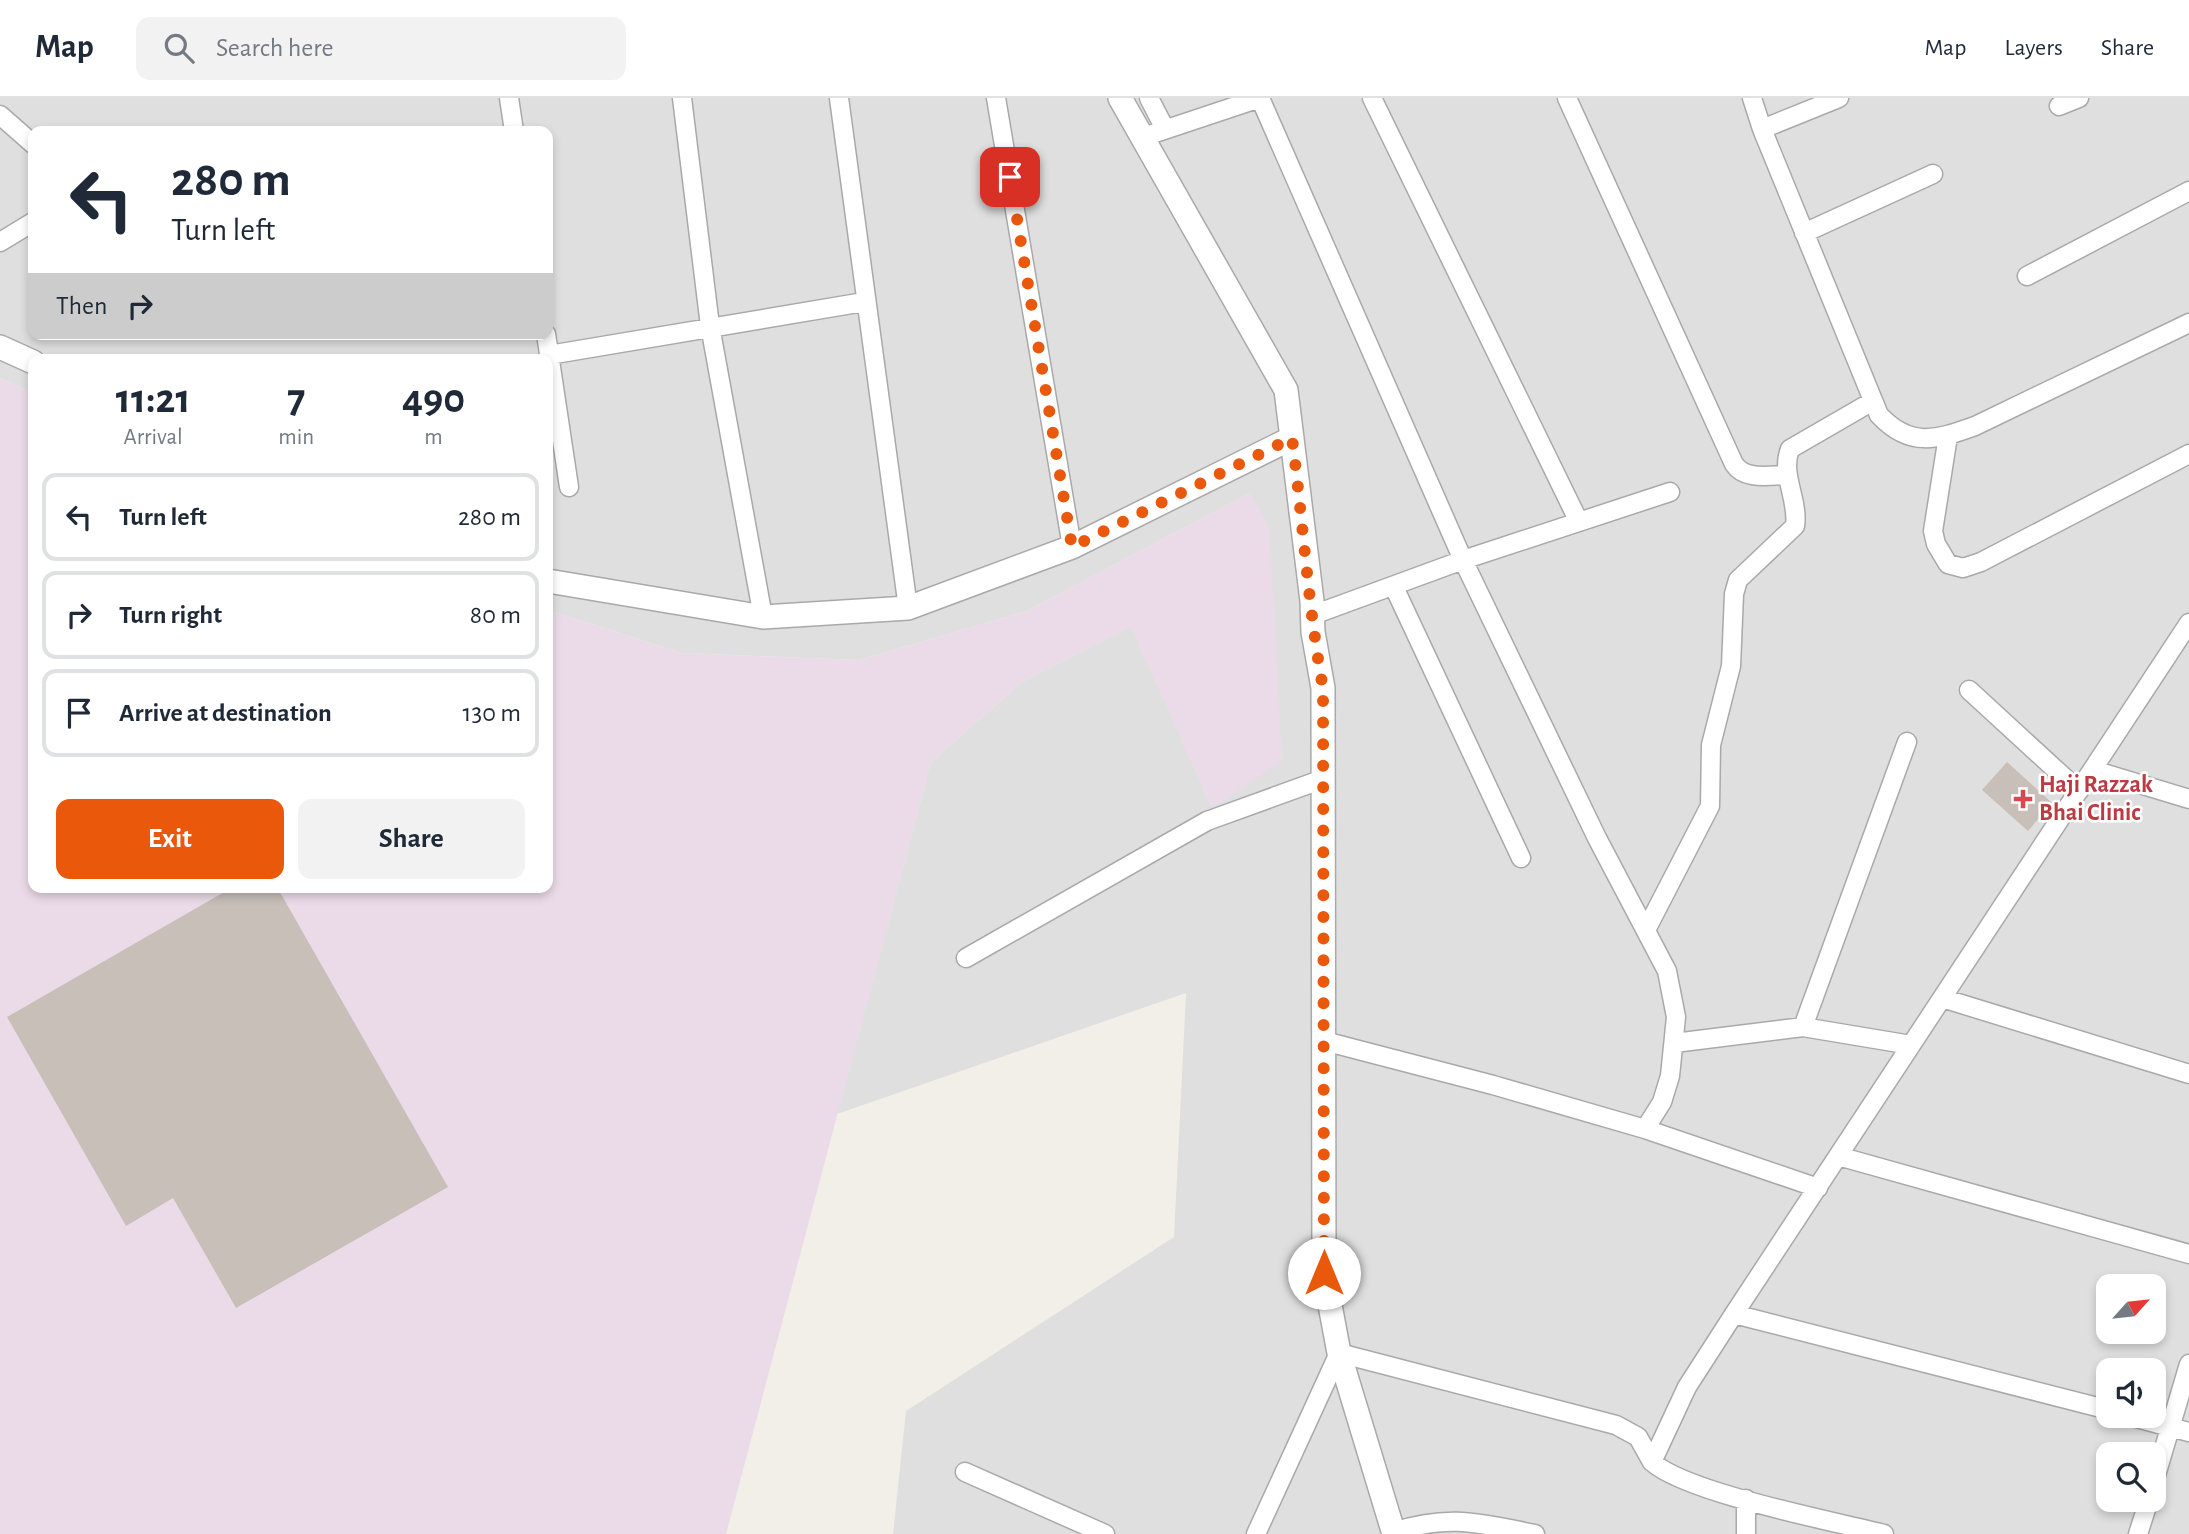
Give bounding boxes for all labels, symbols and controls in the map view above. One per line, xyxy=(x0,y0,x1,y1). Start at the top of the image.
search box xyxy=(136,17,626,80)
icon: search xyxy=(160,29,198,67)
text: Map xyxy=(35,31,94,64)
text: Search here xyxy=(216,35,334,61)
text: Map xyxy=(1924,36,1966,60)
text: Layers xyxy=(2004,36,2063,60)
text: Share xyxy=(2101,36,2154,60)
pin xyxy=(980,147,1040,207)
icon: left xyxy=(56,154,147,245)
text: 280 m xyxy=(171,156,291,205)
icon: arrive xyxy=(991,158,1029,196)
text: Turn left xyxy=(171,214,275,246)
icon: right xyxy=(121,287,159,325)
text: Then xyxy=(56,293,107,319)
text: 11:21 xyxy=(116,378,191,420)
text: 7 xyxy=(287,378,305,420)
text: 490 xyxy=(402,378,465,420)
text: Arrival xyxy=(124,426,183,449)
text: min xyxy=(278,426,314,449)
text: m xyxy=(424,426,443,449)
icon: left xyxy=(60,498,98,536)
text: Turn left xyxy=(119,504,207,530)
text: 280 m xyxy=(458,504,521,530)
icon: right xyxy=(60,596,98,634)
text: Turn right xyxy=(119,602,222,628)
text: 80 m xyxy=(470,602,521,628)
icon: arrive xyxy=(60,694,98,732)
text: Arrive at destination xyxy=(119,700,332,726)
text: 130 m xyxy=(463,700,521,726)
place label: Haji Razzak Bhai Clinic xyxy=(2039,773,2153,825)
marker: Haji Razzak Bhai Clinic xyxy=(2013,789,2033,809)
button: Exit xyxy=(56,799,284,879)
button: Share xyxy=(298,799,525,879)
position arrow xyxy=(1287,1236,1361,1310)
north arrow xyxy=(2096,1274,2166,1344)
map controls xyxy=(2096,1274,2166,1512)
button: sound xyxy=(2096,1358,2166,1428)
button: search xyxy=(2096,1442,2166,1512)

